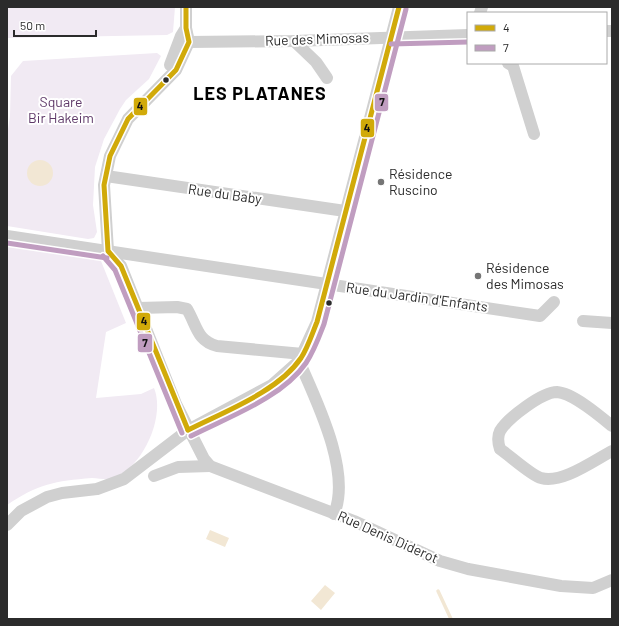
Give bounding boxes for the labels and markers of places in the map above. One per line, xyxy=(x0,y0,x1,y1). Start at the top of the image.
unlabelled marker xyxy=(161,75,171,85)
place label: Résidence Ruscino xyxy=(389,165,452,198)
marker: Résidence Ruscino xyxy=(376,177,386,187)
place label: Résidence des Mimosas xyxy=(486,259,564,292)
marker: Résidence des Mimosas xyxy=(473,271,483,281)
unlabelled marker xyxy=(324,298,334,308)

